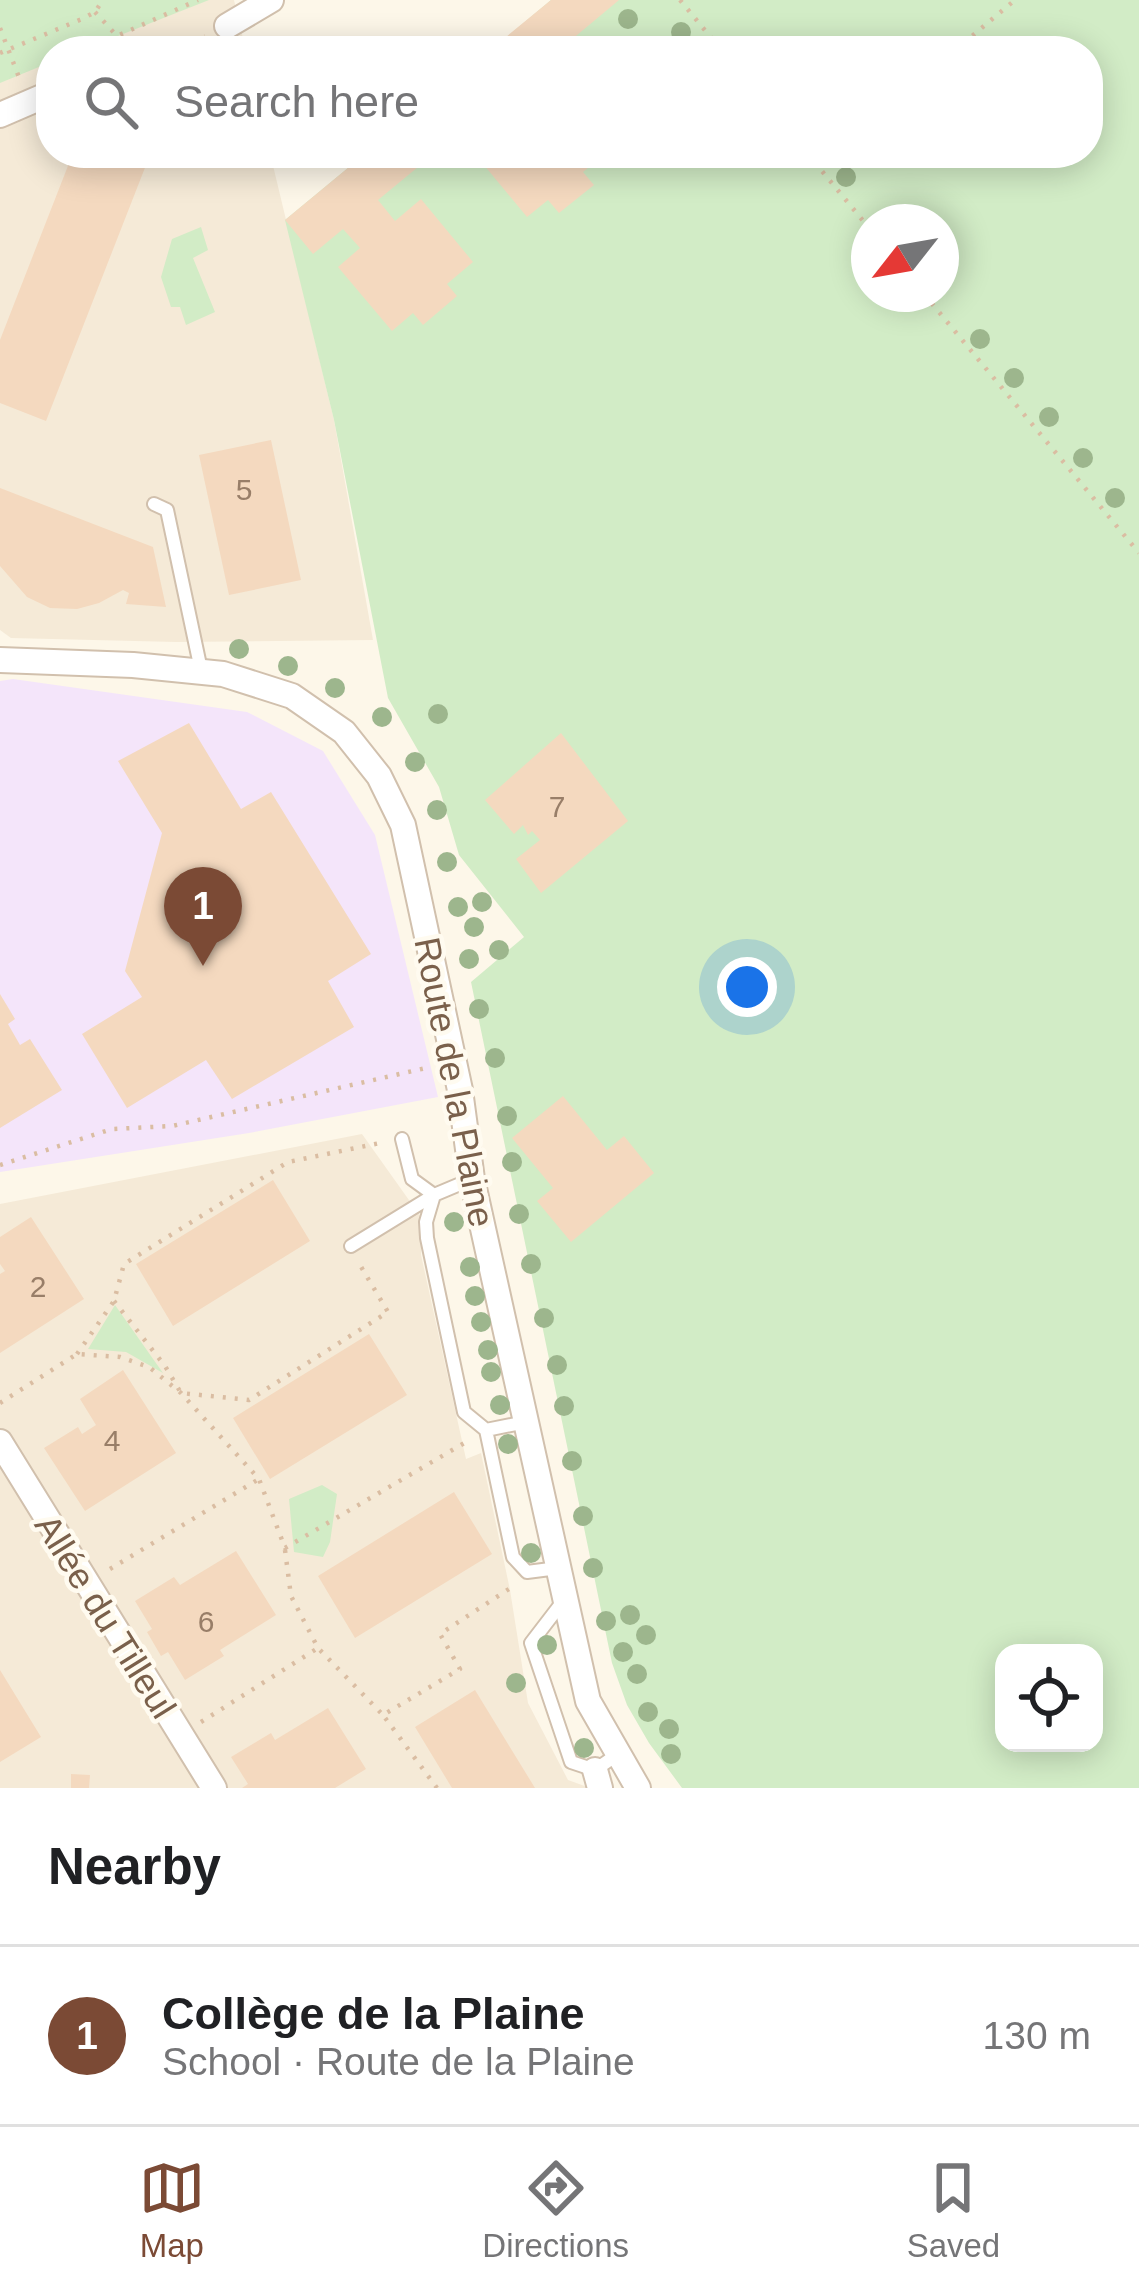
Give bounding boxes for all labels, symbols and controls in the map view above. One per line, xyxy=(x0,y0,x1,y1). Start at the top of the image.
search box xyxy=(36,36,1103,168)
icon: search xyxy=(78,69,144,135)
text: Search here xyxy=(174,76,419,127)
north arrow xyxy=(851,204,959,312)
house number: 5 xyxy=(236,473,252,506)
house number: 7 xyxy=(549,790,565,823)
pin: 1 xyxy=(164,867,242,966)
street label: Route de la Plaine xyxy=(406,934,503,1230)
your location xyxy=(717,957,777,1017)
house number: 2 xyxy=(30,1270,46,1303)
house number: 4 xyxy=(104,1424,120,1457)
street label: Allée du Tilleul xyxy=(27,1507,184,1726)
house number: 6 xyxy=(198,1605,214,1638)
map controls xyxy=(995,1644,1103,1752)
button: locate xyxy=(995,1644,1103,1752)
text: Nearby xyxy=(48,1838,221,1895)
text: Collège de la Plaine xyxy=(162,1988,585,2039)
text: 1 xyxy=(76,2014,98,2057)
text: 130 m xyxy=(983,2014,1091,2057)
text: School · Route de la Plaine xyxy=(162,2040,635,2083)
tab: Map xyxy=(139,2155,205,2265)
tab: Directions xyxy=(482,2155,629,2265)
tab: Saved xyxy=(907,2155,1000,2265)

